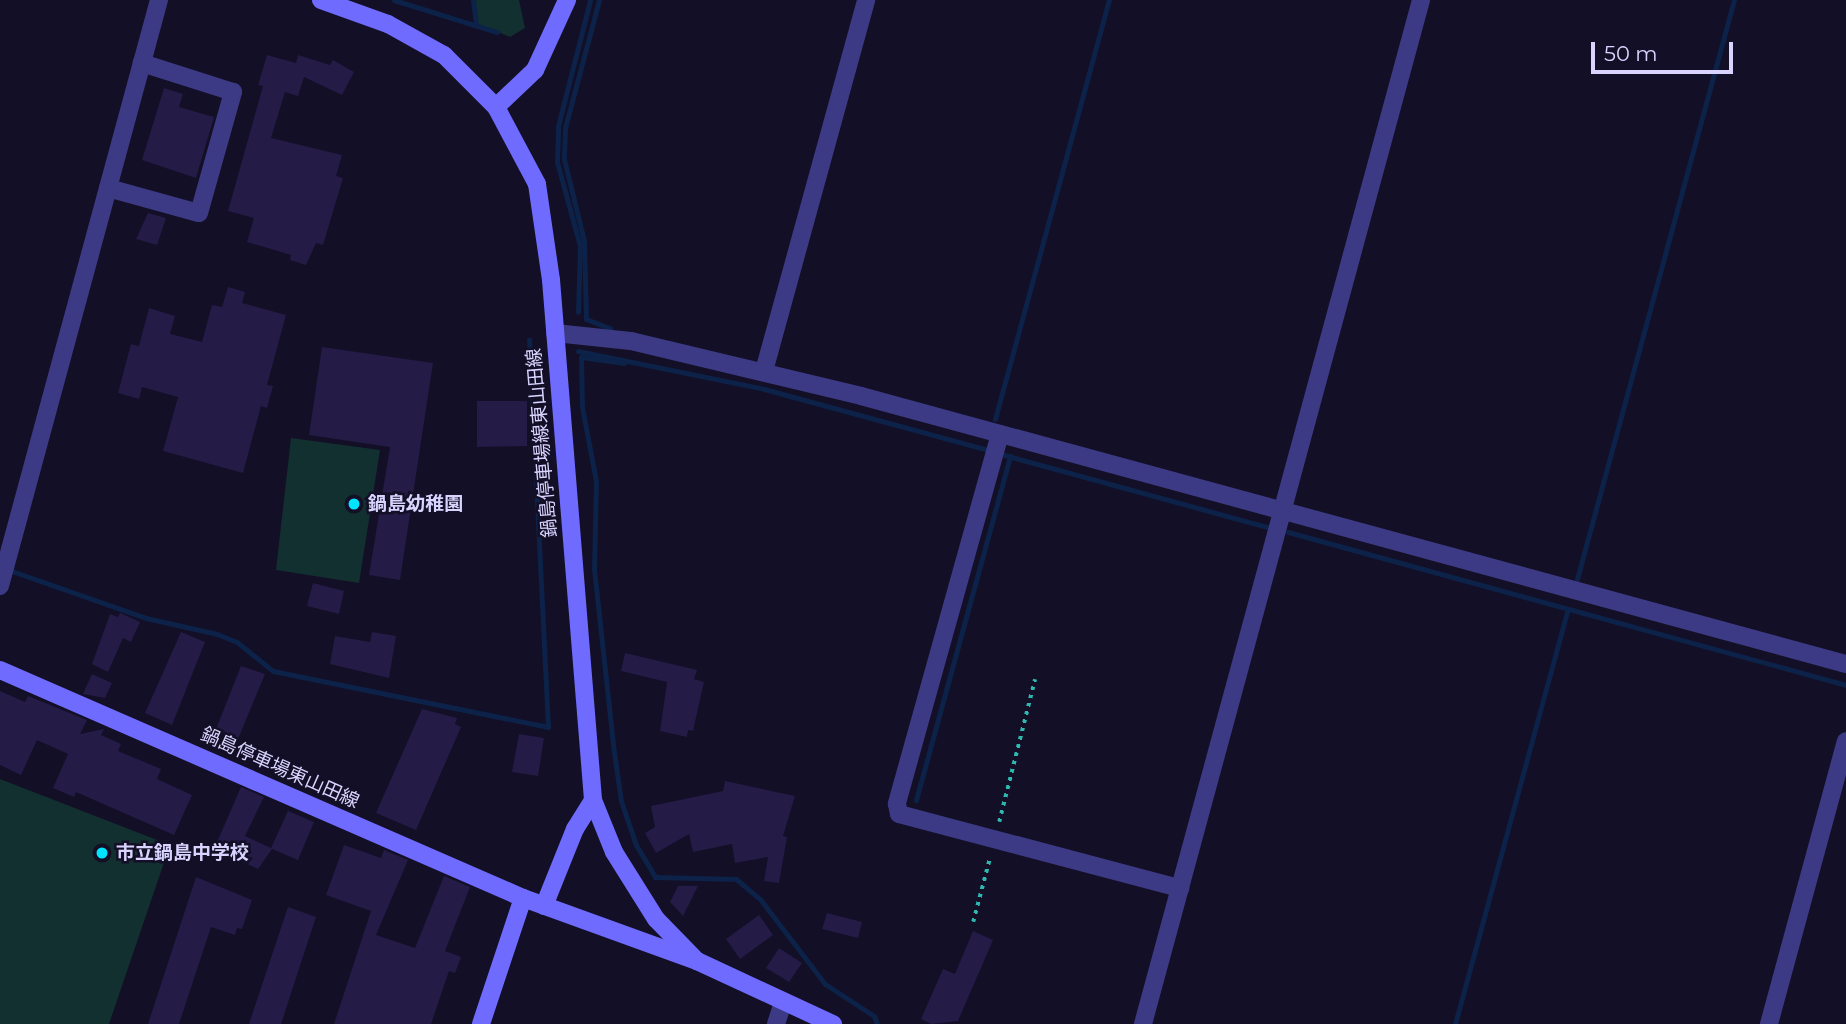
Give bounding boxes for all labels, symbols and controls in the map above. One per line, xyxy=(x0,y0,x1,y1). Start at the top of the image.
scale bar xyxy=(1594,28,1736,72)
text: 50 m xyxy=(1604,41,1658,66)
street label: 鍋島停車場線東山田線 xyxy=(522,347,562,539)
place label: 鍋島幼稚園 xyxy=(368,493,463,515)
marker: 鍋島幼稚園 xyxy=(346,496,362,512)
street label: 鍋島停車場東山田線 xyxy=(197,723,363,813)
place label: 市立鍋島中学校 xyxy=(116,842,249,864)
marker: 市立鍋島中学校 xyxy=(94,845,110,861)

